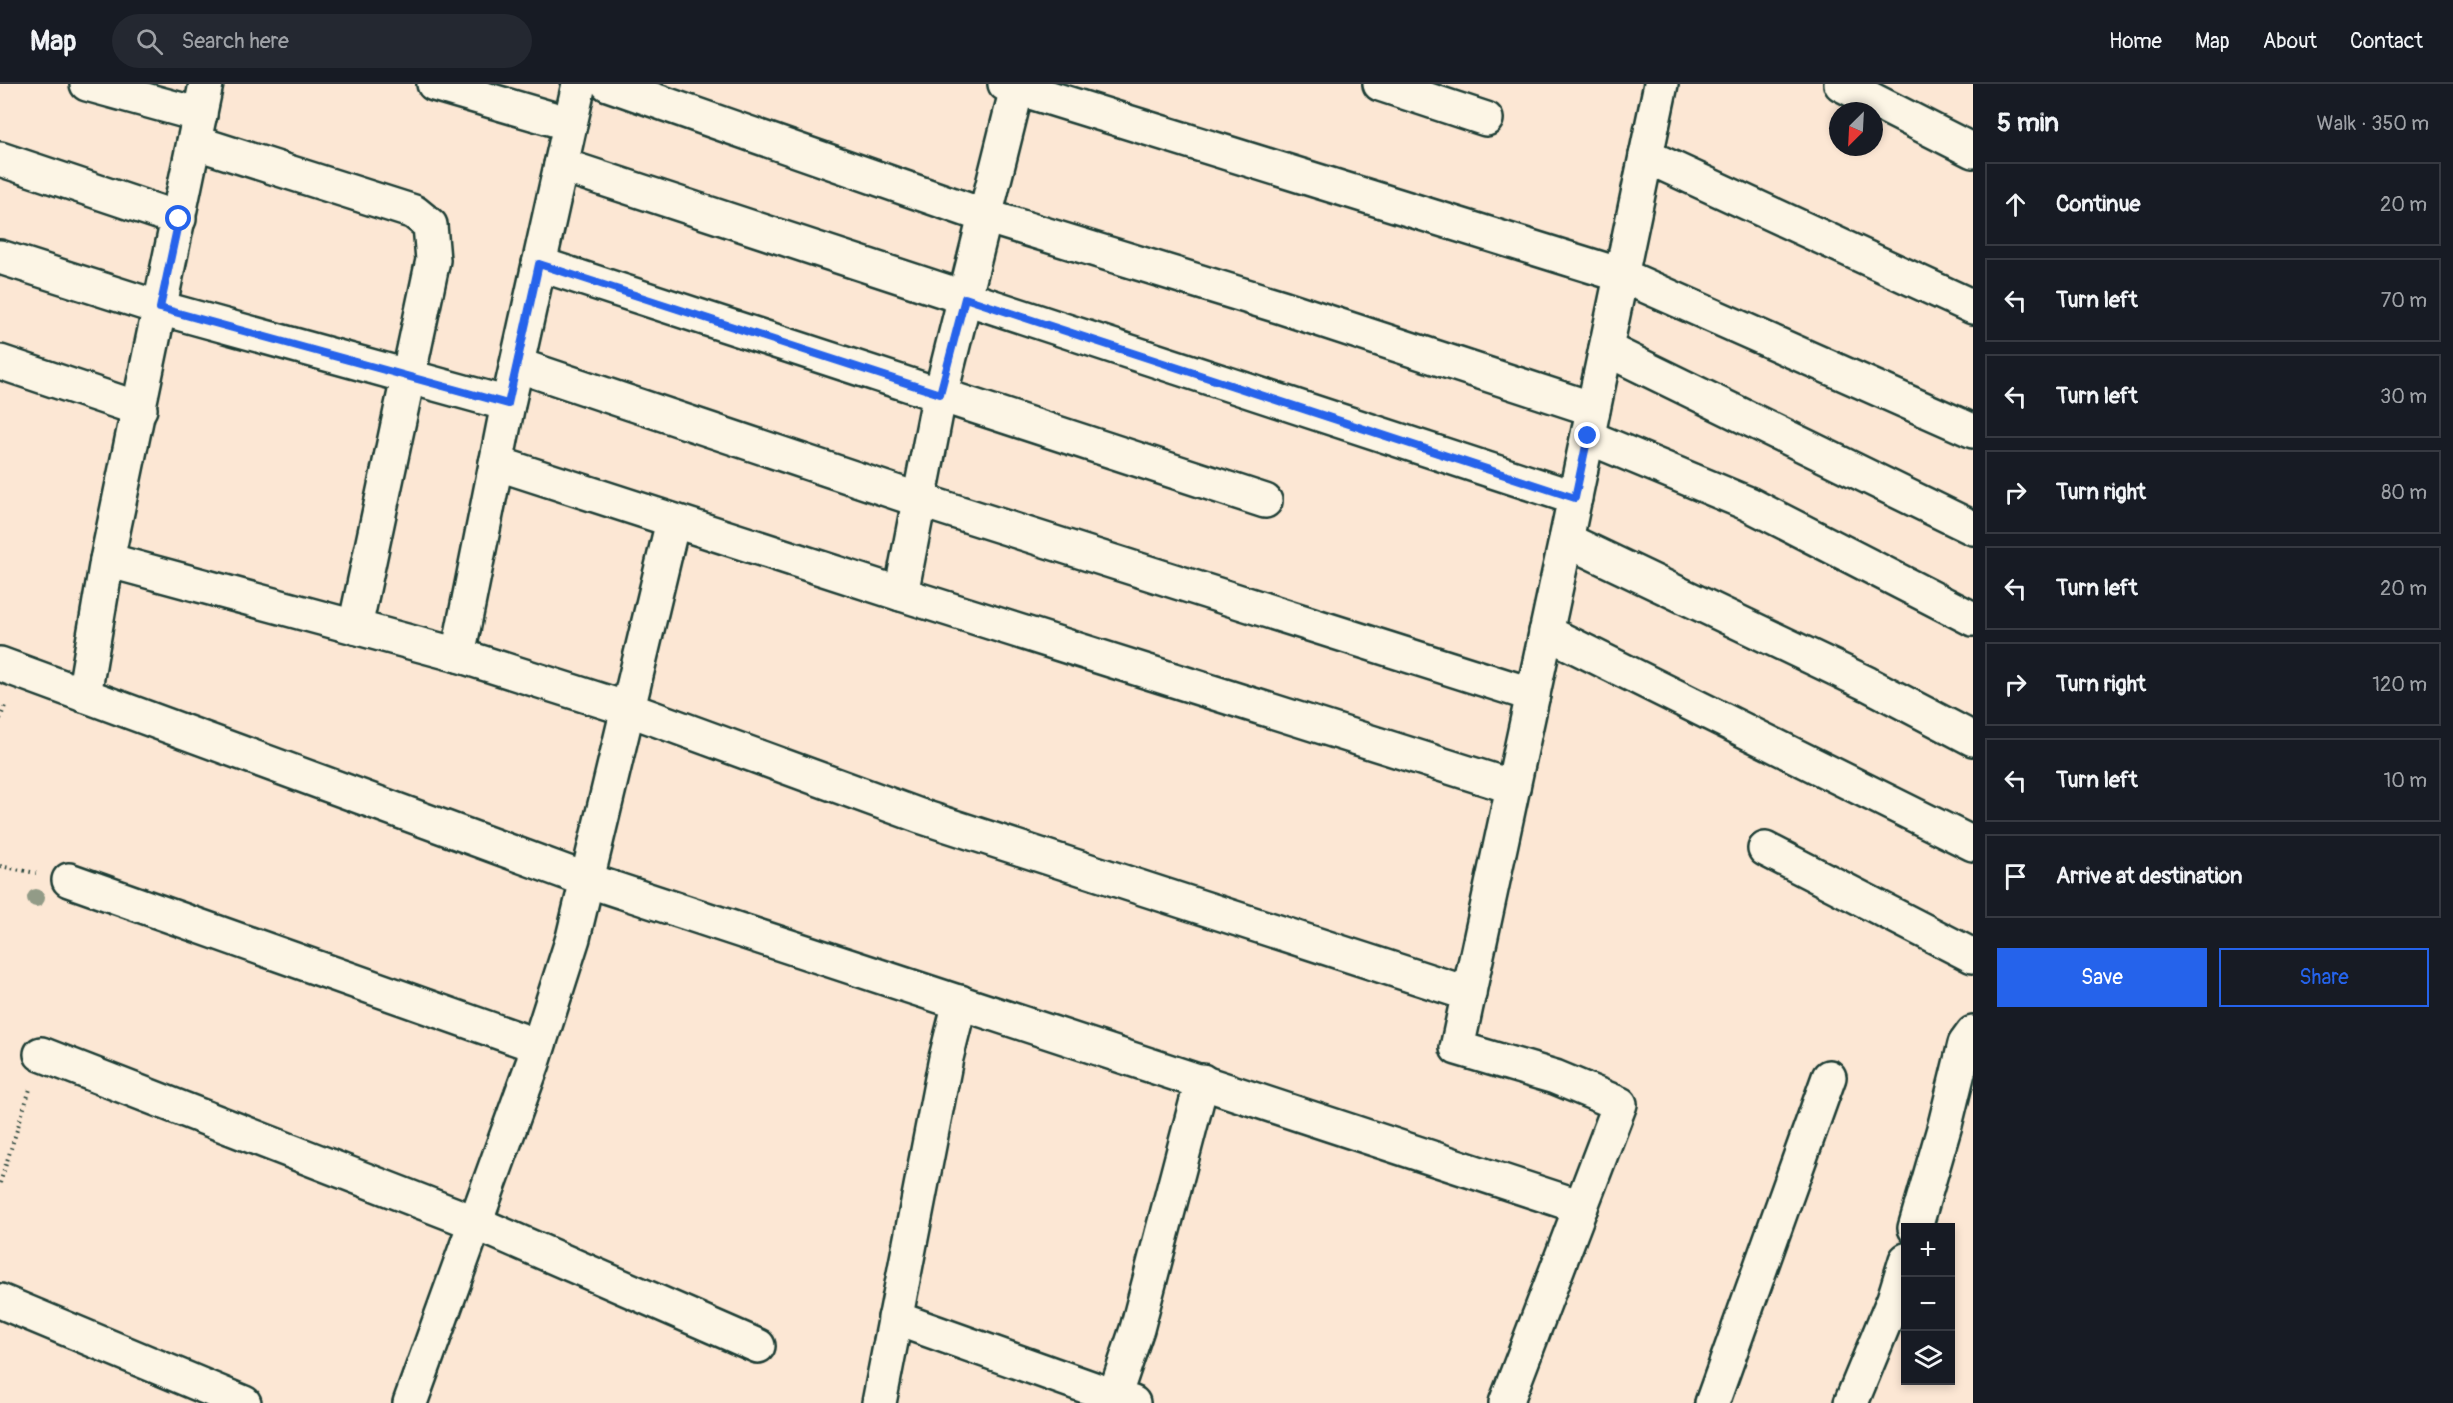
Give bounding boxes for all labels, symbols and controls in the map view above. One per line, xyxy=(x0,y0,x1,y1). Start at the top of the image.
search box xyxy=(112,14,532,68)
text: Map xyxy=(30,24,76,59)
icon: search xyxy=(133,25,166,58)
text: Search here xyxy=(181,27,289,55)
text: Home xyxy=(2109,28,2162,55)
text: Map xyxy=(2195,28,2230,55)
text: About xyxy=(2263,28,2317,55)
text: Contact xyxy=(2350,28,2423,55)
north arrow xyxy=(1829,102,1883,156)
text: 5 min xyxy=(1997,107,2059,139)
text: Walk · 350 m xyxy=(2317,111,2429,136)
icon: ahead xyxy=(1999,188,2032,221)
text: Continue xyxy=(2056,190,2140,218)
text: 20 m xyxy=(2380,192,2427,217)
route start xyxy=(165,205,191,231)
icon: left xyxy=(1999,284,2032,317)
text: Turn left xyxy=(2056,286,2138,314)
text: 70 m xyxy=(2381,288,2427,313)
icon: left xyxy=(1999,380,2032,413)
text: Turn left xyxy=(2056,382,2138,410)
text: 30 m xyxy=(2380,384,2427,409)
route end xyxy=(1574,422,1600,448)
icon: right xyxy=(1999,476,2032,509)
text: Turn right xyxy=(2056,478,2146,506)
text: 80 m xyxy=(2381,480,2427,505)
icon: left xyxy=(1999,572,2032,605)
text: Turn left xyxy=(2056,574,2138,602)
text: 20 m xyxy=(2380,576,2427,601)
icon: right xyxy=(1999,668,2032,701)
text: Turn right xyxy=(2056,670,2146,698)
text: 120 m xyxy=(2372,672,2427,697)
icon: left xyxy=(1999,764,2032,797)
text: Turn left xyxy=(2056,766,2138,794)
text: 10 m xyxy=(2383,768,2427,793)
icon: arrive xyxy=(1999,860,2032,893)
text: Arrive at destination xyxy=(2056,862,2242,890)
button: Save xyxy=(1997,948,2207,1007)
button: Share xyxy=(2219,948,2429,1007)
map controls xyxy=(1901,1223,1955,1385)
button: + xyxy=(1901,1223,1955,1277)
button: − xyxy=(1901,1277,1955,1331)
button: layers xyxy=(1901,1331,1955,1385)

